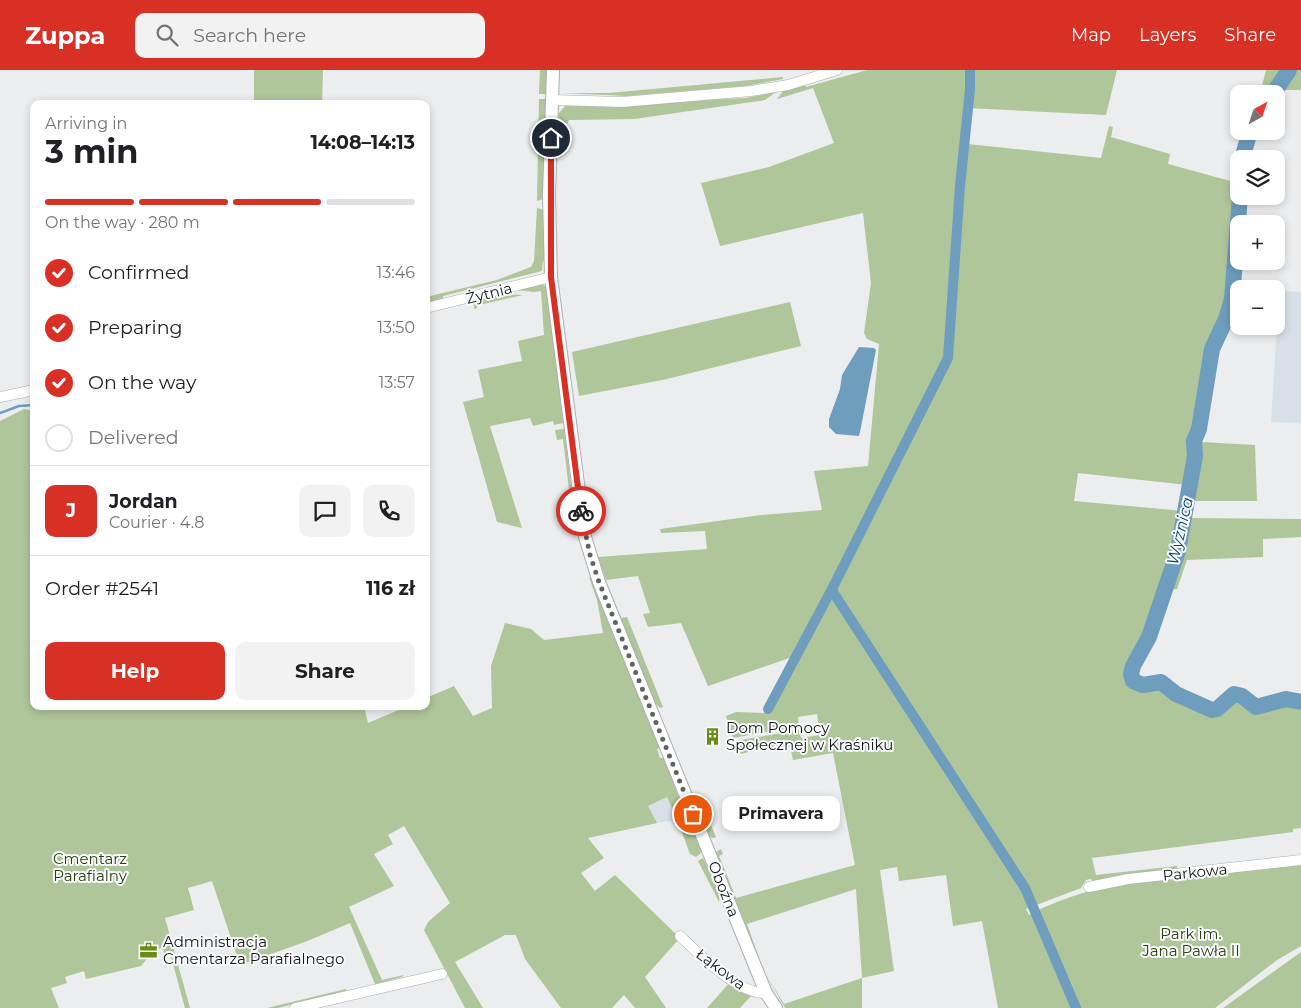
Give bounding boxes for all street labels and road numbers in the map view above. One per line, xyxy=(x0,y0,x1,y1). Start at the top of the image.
street label: Żytnia xyxy=(464,278,514,308)
street label: Oboźna xyxy=(704,858,744,920)
street label: Parkowa xyxy=(1162,859,1228,885)
street label: Łąkowa xyxy=(692,944,750,994)

